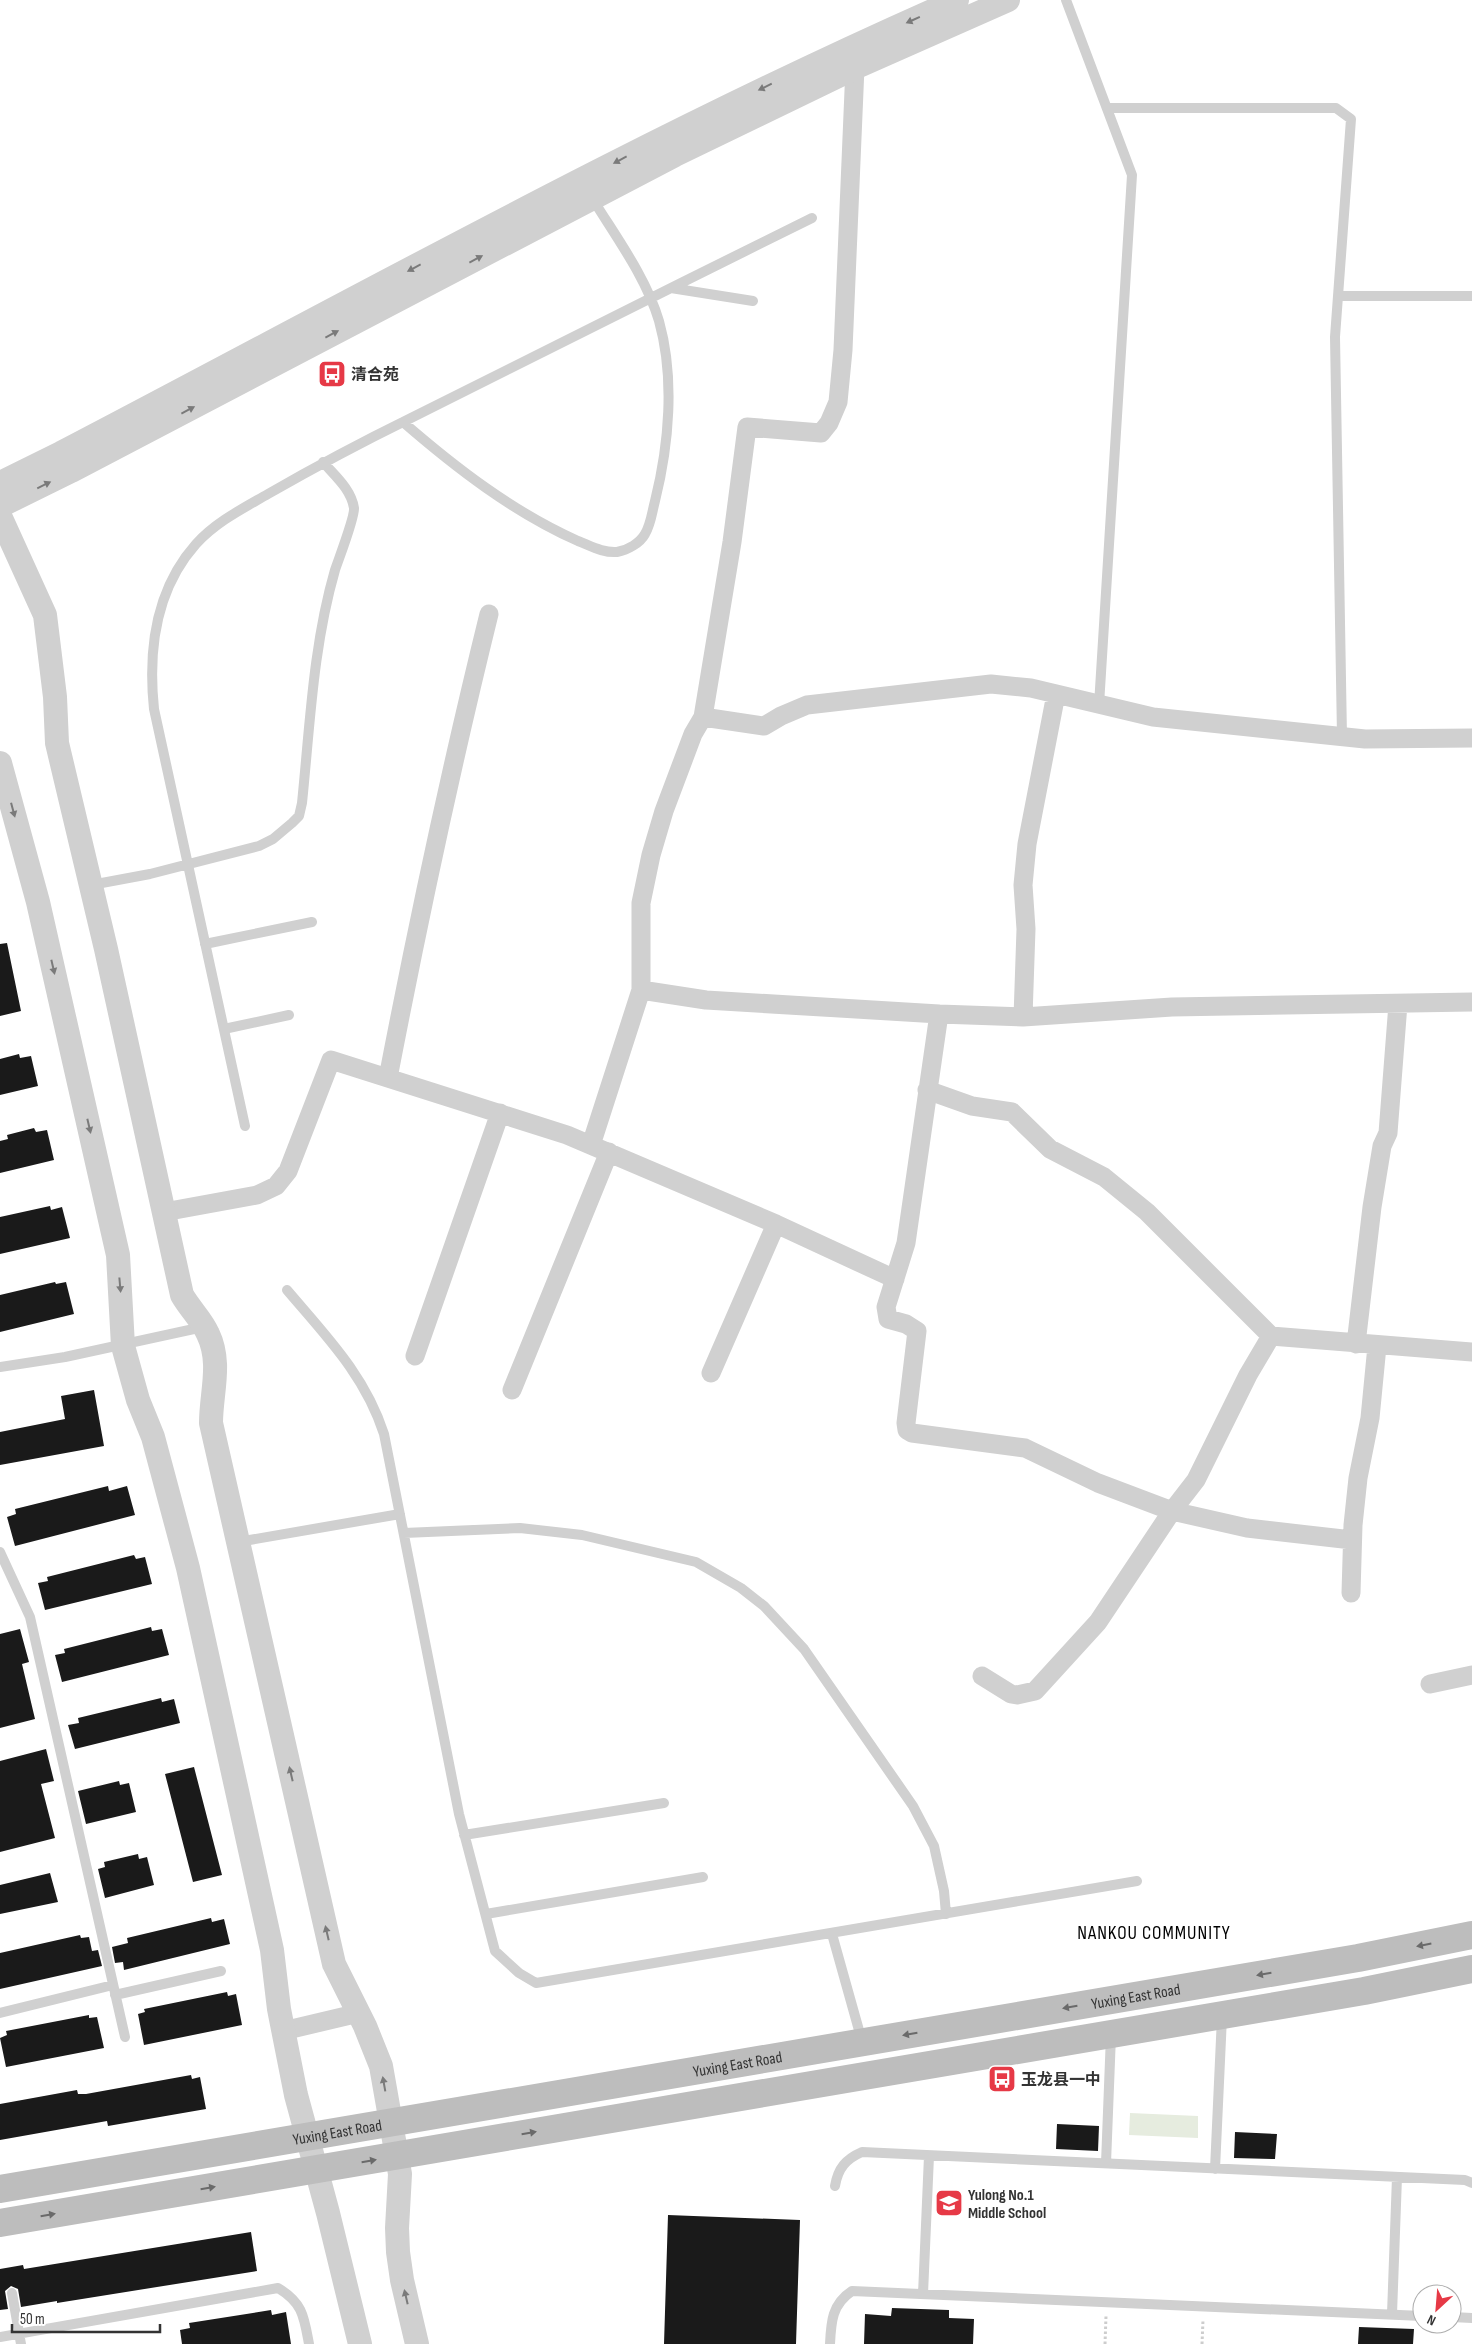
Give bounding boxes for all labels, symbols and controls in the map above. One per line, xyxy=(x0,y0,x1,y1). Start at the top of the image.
one-way arrow xyxy=(906,16,920,24)
one-way arrow xyxy=(758,83,772,91)
one-way arrow xyxy=(613,156,627,164)
one-way arrow xyxy=(469,255,483,263)
one-way arrow xyxy=(407,264,421,272)
one-way arrow xyxy=(325,330,339,339)
bus stop icon: 清合苑 xyxy=(317,359,347,389)
place label: 清合苑 xyxy=(351,366,399,385)
one-way arrow xyxy=(181,406,195,414)
one-way arrow xyxy=(37,480,51,488)
one-way arrow xyxy=(9,802,17,817)
one-way arrow xyxy=(49,959,57,975)
one-way arrow xyxy=(85,1118,93,1134)
one-way arrow xyxy=(116,1277,124,1293)
one-way arrow xyxy=(287,1767,295,1782)
district label: NANKOU COMMUNITY xyxy=(1077,1922,1231,1945)
one-way arrow xyxy=(323,1925,331,1940)
one-way arrow xyxy=(1416,1942,1432,1950)
one-way arrow xyxy=(1256,1970,1272,1978)
street label: Yuxing East Road xyxy=(1090,1980,1182,2014)
one-way arrow xyxy=(1061,2003,1077,2011)
one-way arrow xyxy=(901,2031,917,2039)
street label: Yuxing East Road xyxy=(692,2048,784,2082)
bus stop icon: 玉龙县一中 xyxy=(987,2064,1017,2094)
place label: 玉龙县一中 xyxy=(1021,2070,1101,2090)
one-way arrow xyxy=(380,2075,388,2091)
street label: Yuxing East Road xyxy=(291,2116,383,2150)
one-way arrow xyxy=(521,2129,537,2137)
one-way arrow xyxy=(361,2156,377,2164)
one-way arrow xyxy=(201,2183,217,2191)
place label: Yulong No.1 Middle School xyxy=(968,2186,1046,2223)
school or university icon: Yulong No.1 Middle School xyxy=(934,2188,964,2218)
one-way arrow xyxy=(40,2210,56,2218)
north arrow xyxy=(1412,2284,1462,2334)
one-way arrow xyxy=(402,2289,410,2304)
scale bar xyxy=(12,2302,160,2334)
text: 50 m xyxy=(20,2310,45,2329)
text: N xyxy=(1424,2311,1439,2330)

